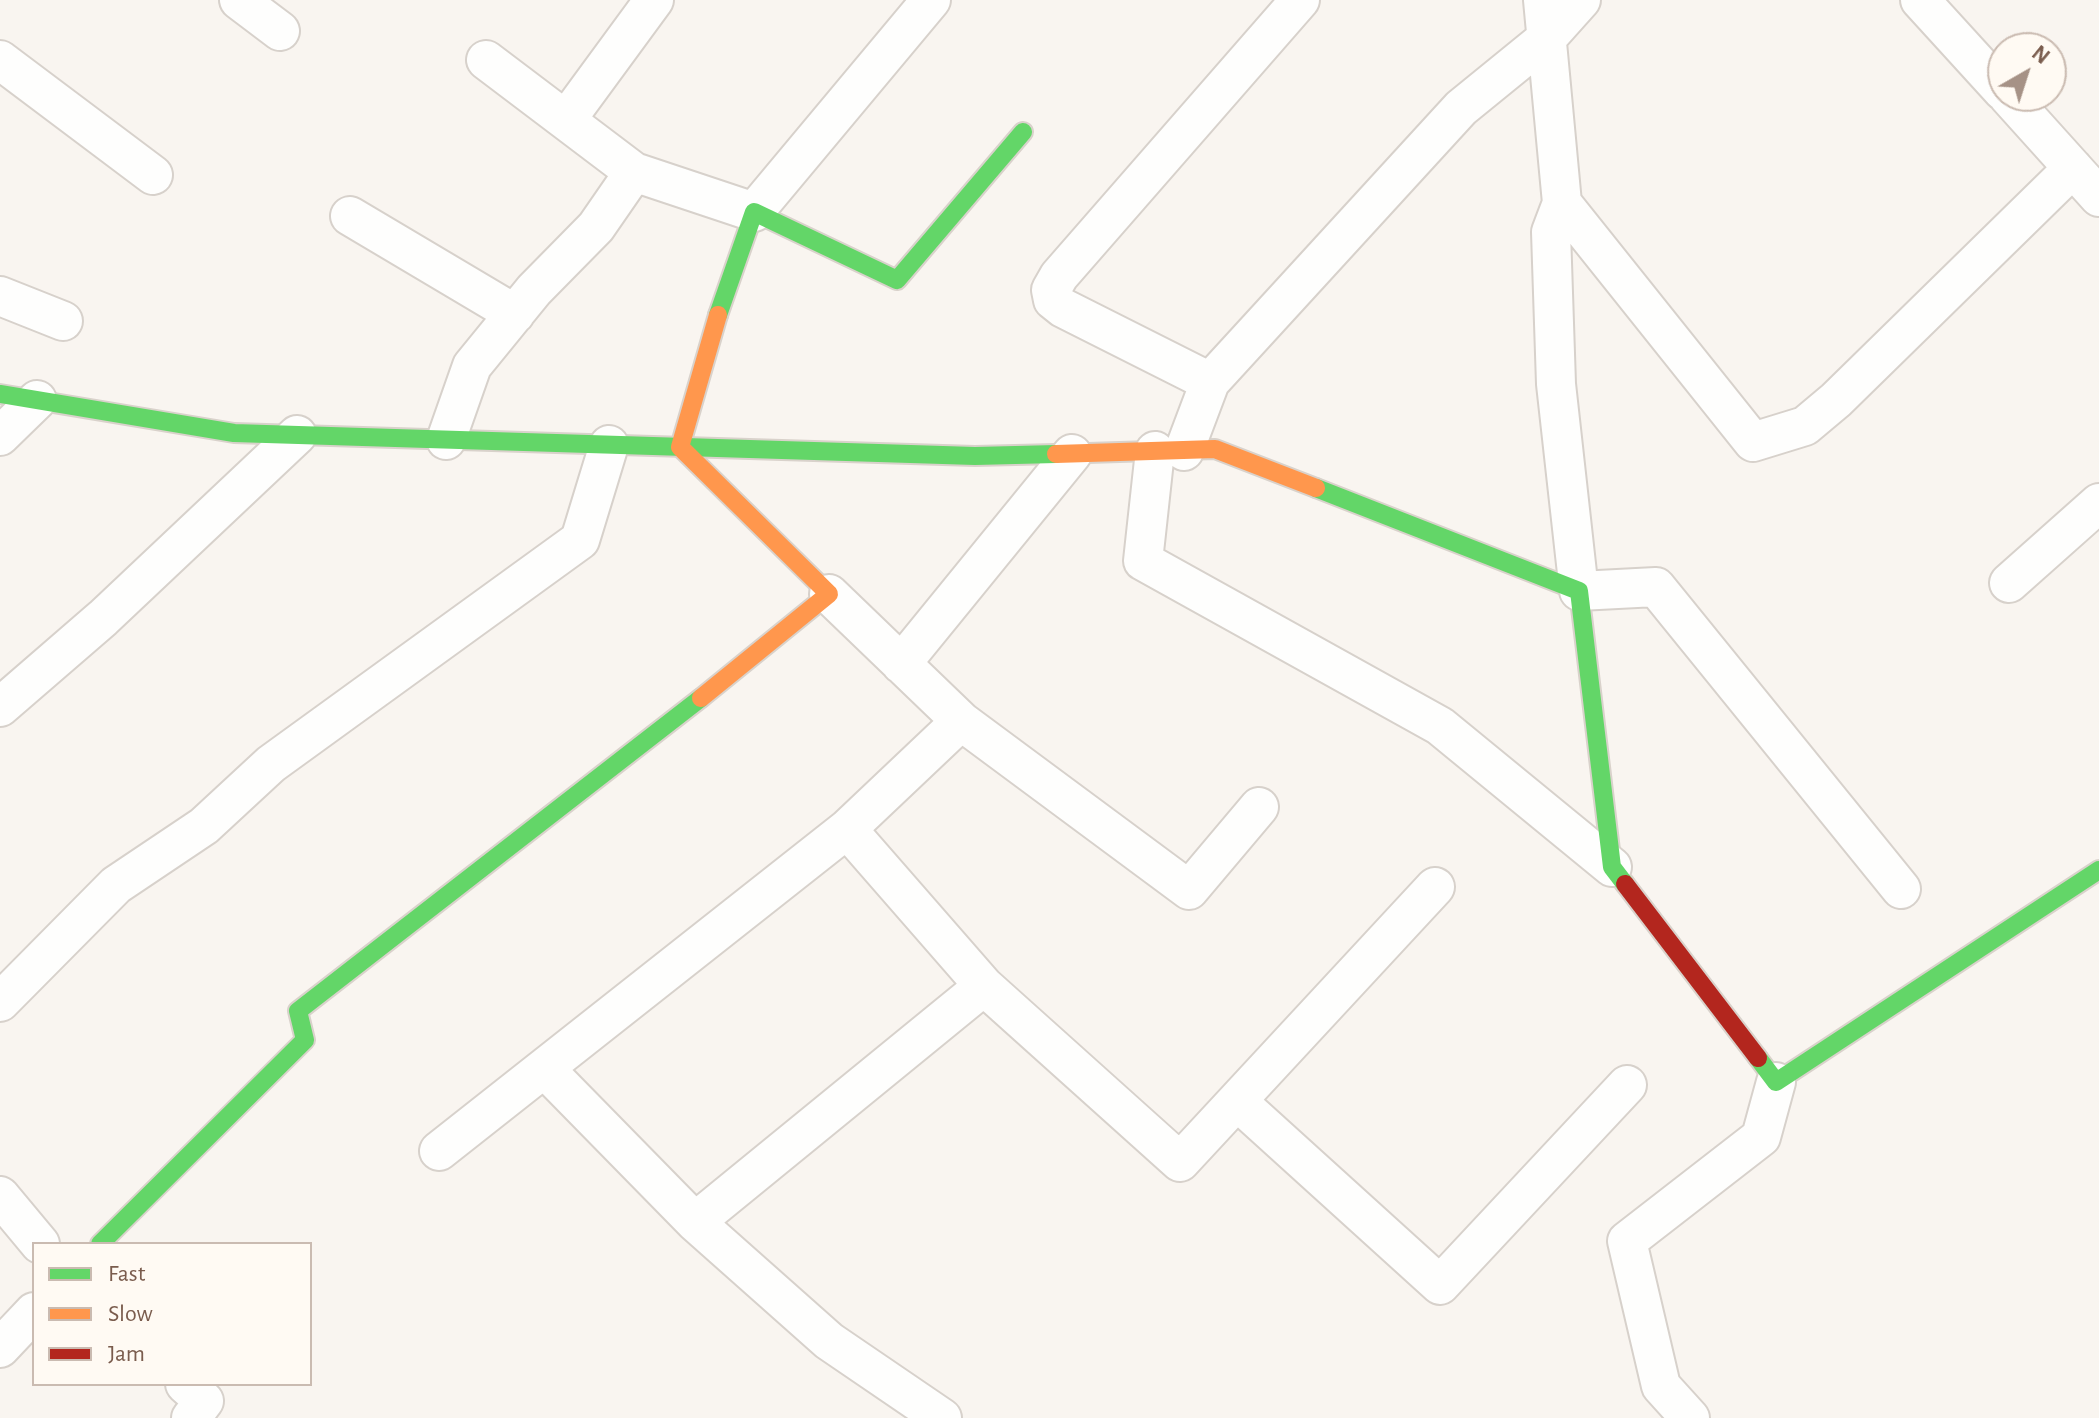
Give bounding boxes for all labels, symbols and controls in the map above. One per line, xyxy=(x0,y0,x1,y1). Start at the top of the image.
north arrow xyxy=(1987,32,2067,112)
text: N xyxy=(2028,42,2054,68)
legend xyxy=(32,1242,312,1386)
text: Fast xyxy=(108,1262,145,1286)
text: Slow xyxy=(108,1302,153,1326)
text: Jam xyxy=(108,1342,145,1366)

